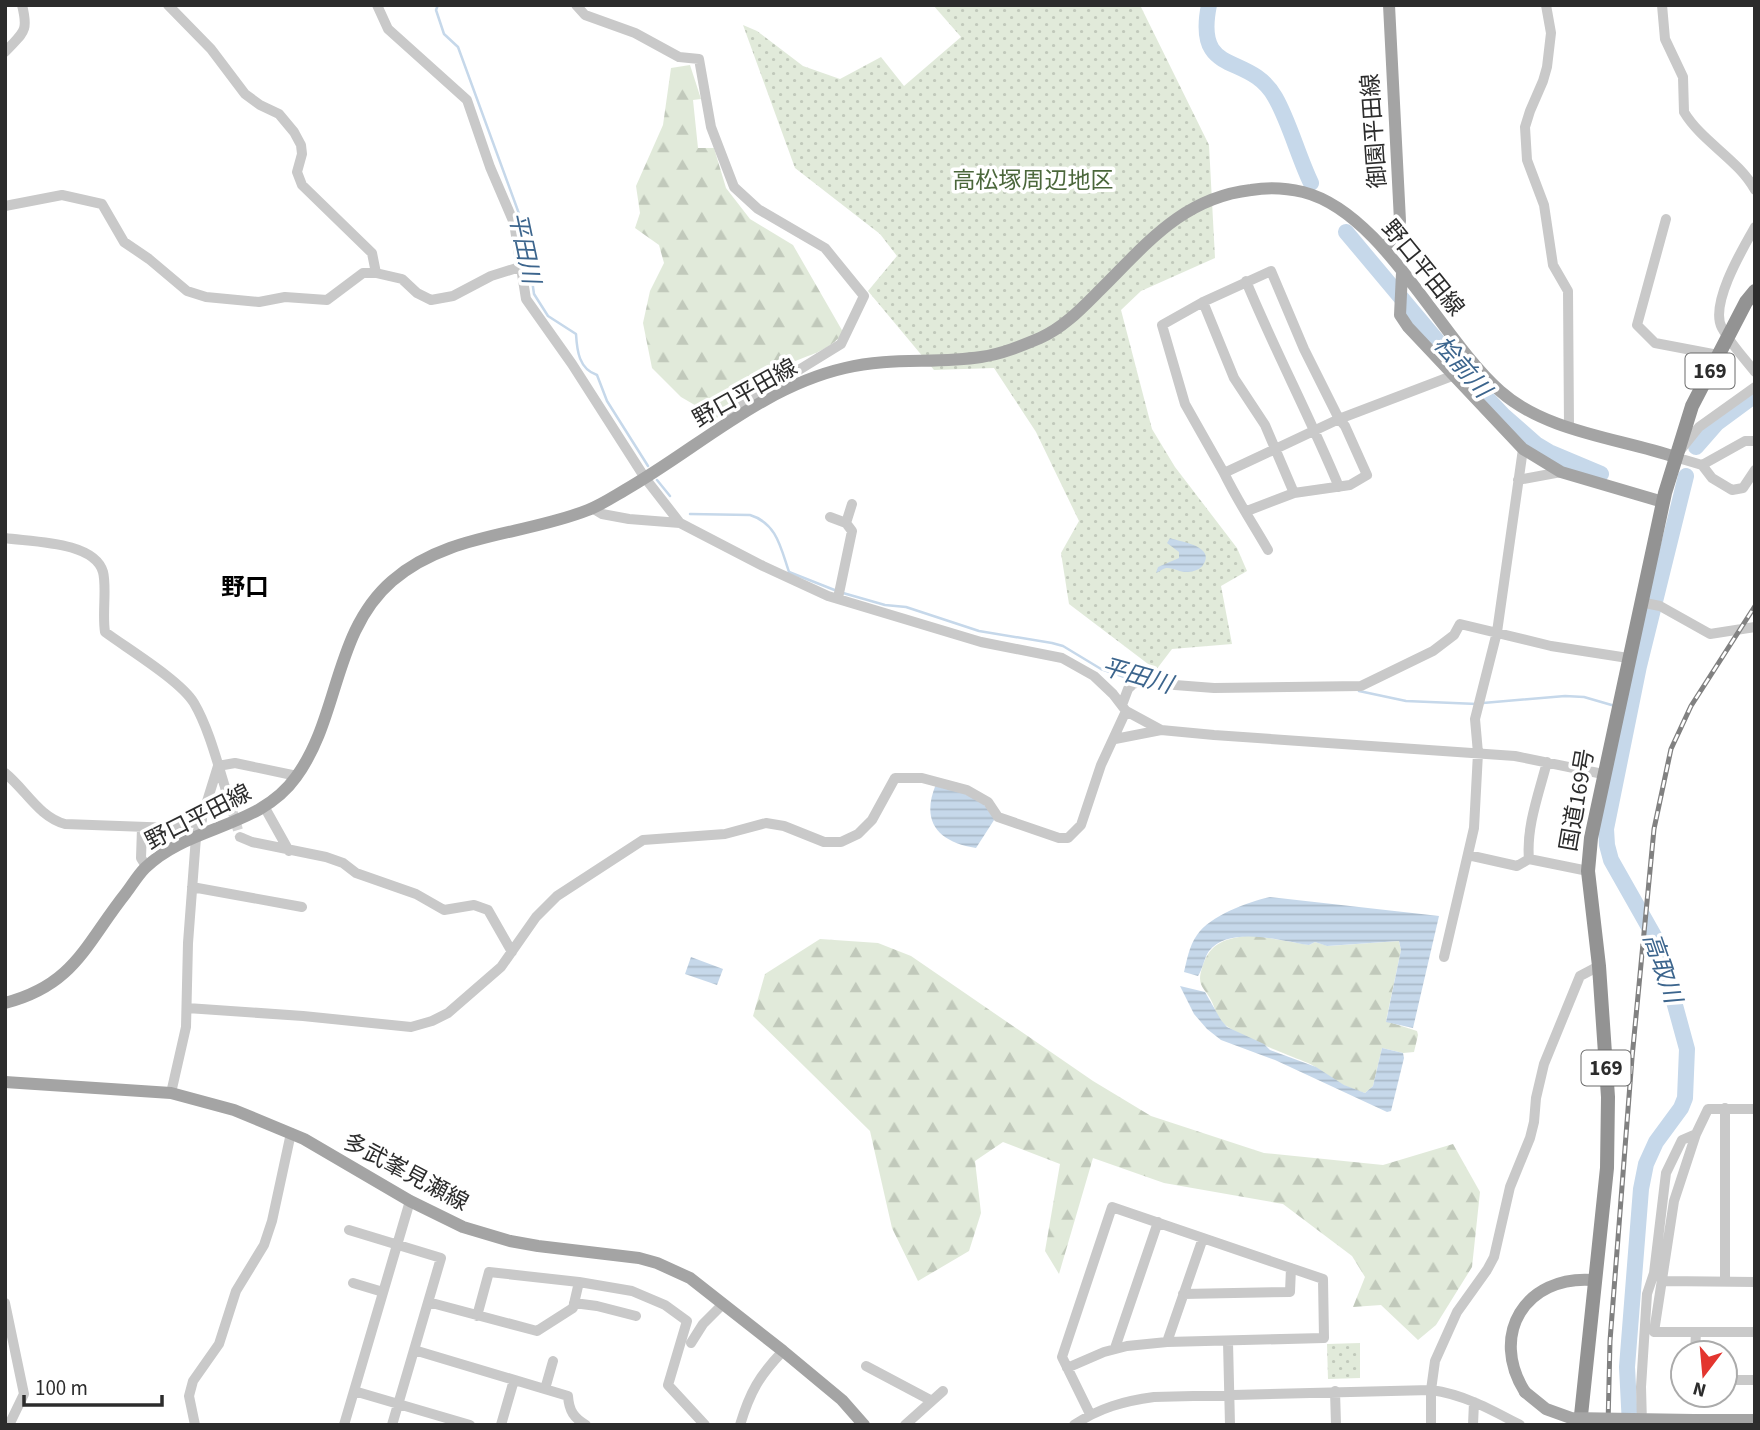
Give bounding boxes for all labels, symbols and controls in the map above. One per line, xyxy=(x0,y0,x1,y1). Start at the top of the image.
street label: 御園平田線 xyxy=(1354,72,1394,190)
park label: 高松塚周辺地区 xyxy=(953,164,1114,197)
water label: 平田川 xyxy=(499,209,549,290)
street label: 野口平田線 xyxy=(1374,213,1472,323)
water label: 桧前川 xyxy=(1425,328,1501,408)
street label: 野口平田線 xyxy=(687,351,803,435)
road number: 169 xyxy=(1686,354,1734,388)
district label: 野口 xyxy=(221,570,269,605)
water label: 平田川 xyxy=(1098,649,1179,704)
street label: 国道169号 xyxy=(1552,746,1602,854)
street label: 野口平田線 xyxy=(139,776,257,858)
water label: 高取川 xyxy=(1634,928,1691,1011)
road number: 169 xyxy=(1582,1050,1630,1086)
street label: 多武峯見瀬線 xyxy=(337,1125,475,1219)
north arrow xyxy=(1669,1339,1739,1409)
scale bar xyxy=(24,1364,163,1408)
text: 100 m xyxy=(35,1373,88,1403)
text: N xyxy=(1690,1374,1710,1404)

